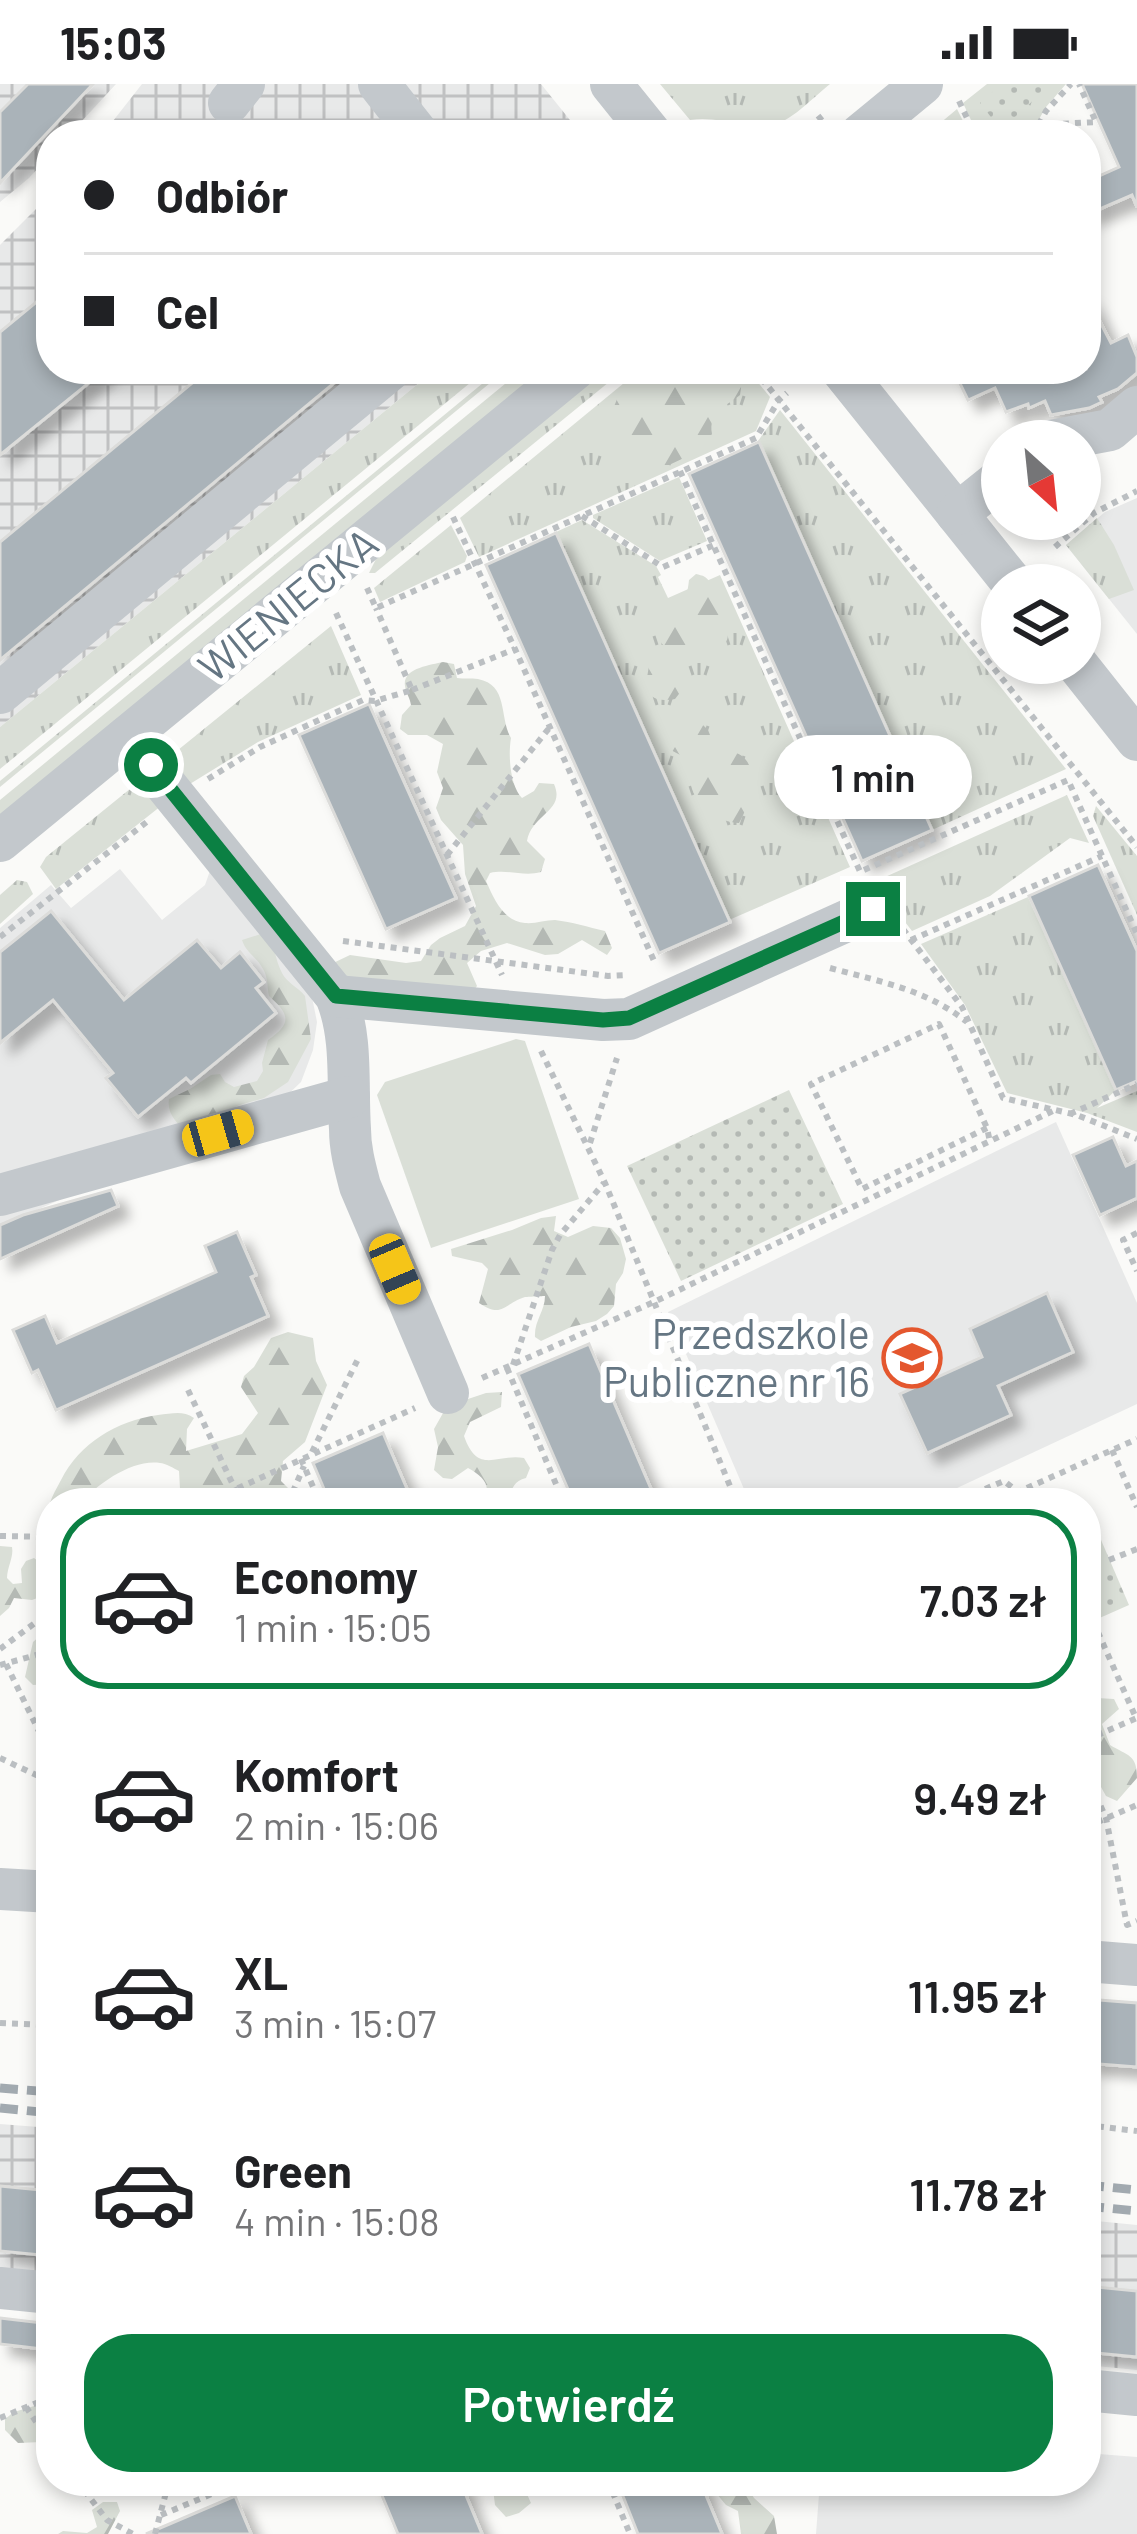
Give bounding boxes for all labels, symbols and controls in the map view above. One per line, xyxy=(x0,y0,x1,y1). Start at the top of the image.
text: 15:03 xyxy=(60,15,167,69)
text: Odbiór xyxy=(156,168,288,222)
text: Cel xyxy=(156,284,219,338)
north arrow xyxy=(981,420,1101,540)
map controls xyxy=(981,420,1101,684)
street label: WIENIECKA xyxy=(187,516,386,691)
button: layers xyxy=(981,564,1101,684)
callout: 1 min xyxy=(774,735,972,819)
route start xyxy=(124,738,178,792)
text: 1 min xyxy=(830,753,916,800)
route end xyxy=(846,882,900,936)
car xyxy=(178,1106,258,1160)
car xyxy=(364,1229,426,1309)
place label: Przedszkole Publiczne nr 16 xyxy=(603,1307,870,1405)
school or university icon: Przedszkole Publiczne nr 16 xyxy=(881,1327,943,1389)
icon: car xyxy=(90,1545,198,1653)
text: Economy xyxy=(234,1549,418,1603)
text: 7.03 zł xyxy=(920,1572,1047,1626)
text: 1 min · 15:05 xyxy=(234,1603,431,1650)
icon: car xyxy=(90,1743,198,1851)
text: Komfort xyxy=(234,1747,399,1801)
text: 9.49 zł xyxy=(913,1770,1047,1824)
text: 2 min · 15:06 xyxy=(234,1801,439,1848)
icon: car xyxy=(90,1941,198,2049)
text: XL xyxy=(234,1945,288,1999)
text: 11.95 zł xyxy=(908,1968,1047,2022)
text: 3 min · 15:07 xyxy=(234,1999,436,2046)
icon: car xyxy=(90,2139,198,2247)
text: Green xyxy=(234,2143,352,2197)
text: 11.78 zł xyxy=(909,2166,1047,2220)
text: 4 min · 15:08 xyxy=(234,2197,440,2244)
button: Potwierdź xyxy=(84,2334,1053,2472)

